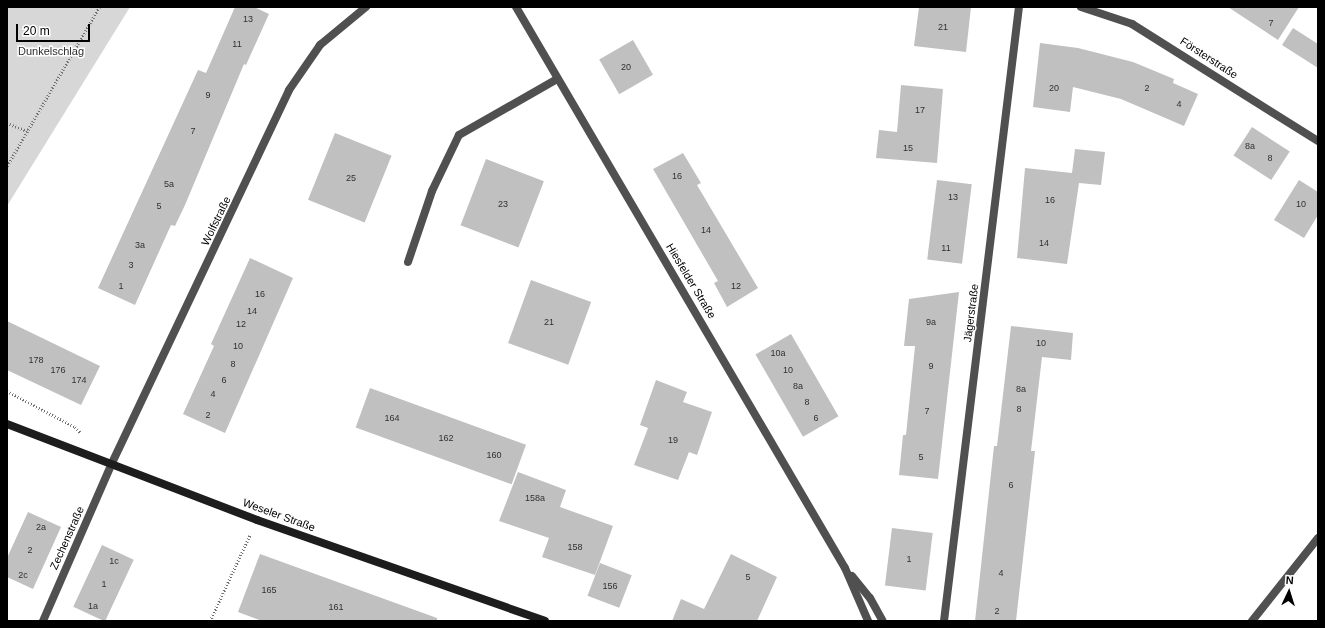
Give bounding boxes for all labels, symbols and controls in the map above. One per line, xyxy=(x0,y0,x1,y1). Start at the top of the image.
house number: 13 xyxy=(243,14,253,24)
scale bar xyxy=(18,16,92,42)
house number: 7 xyxy=(1268,18,1274,28)
house number: 21 xyxy=(938,22,948,32)
text: 20 m xyxy=(23,24,50,38)
street label: Försterstraße xyxy=(1178,34,1240,82)
house number: 11 xyxy=(232,39,242,49)
park label: Dunkelschlag xyxy=(18,44,84,58)
house number: 20 xyxy=(621,62,631,72)
house number: 20 xyxy=(1049,83,1059,93)
house number: 2 xyxy=(1144,83,1150,93)
house number: 9 xyxy=(205,90,211,100)
house number: 4 xyxy=(1176,99,1182,109)
house number: 17 xyxy=(915,105,925,115)
house number: 7 xyxy=(190,126,196,136)
house number: 8a xyxy=(1245,141,1255,151)
house number: 15 xyxy=(903,143,913,153)
house number: 8 xyxy=(1267,153,1273,163)
house number: 16 xyxy=(672,171,682,181)
house number: 25 xyxy=(346,173,356,183)
house number: 5a xyxy=(164,179,174,189)
house number: 13 xyxy=(948,192,958,202)
street label: Wolfstraße xyxy=(198,194,234,248)
house number: 16 xyxy=(1045,195,1055,205)
house number: 23 xyxy=(498,199,508,209)
house number: 10 xyxy=(1296,199,1306,209)
house number: 5 xyxy=(156,201,162,211)
house number: 14 xyxy=(701,225,711,235)
house number: 14 xyxy=(1039,238,1049,248)
house number: 3a xyxy=(135,240,145,250)
street label: Hiesfelder Straße xyxy=(663,241,719,321)
house number: 11 xyxy=(941,243,951,253)
house number: 3 xyxy=(128,260,134,270)
house number: 1 xyxy=(118,281,124,291)
house number: 12 xyxy=(731,281,741,291)
street label: Jägerstraße xyxy=(961,283,981,343)
house number: 16 xyxy=(255,289,265,299)
house number: 14 xyxy=(247,306,257,316)
house number: 21 xyxy=(544,317,554,327)
house number: 9a xyxy=(926,317,936,327)
house number: 12 xyxy=(236,319,246,329)
house number: 10 xyxy=(1036,338,1046,348)
house number: 10 xyxy=(233,341,243,351)
house number: 10a xyxy=(770,348,786,358)
house number: 178 xyxy=(28,355,44,365)
house number: 8 xyxy=(230,359,236,369)
house number: 9 xyxy=(928,361,934,371)
house number: 176 xyxy=(50,365,66,375)
house number: 10 xyxy=(783,365,793,375)
house number: 174 xyxy=(71,375,87,385)
house number: 6 xyxy=(221,375,227,385)
house number: 8a xyxy=(793,381,803,391)
house number: 8a xyxy=(1016,384,1026,394)
house number: 4 xyxy=(210,389,216,399)
house number: 8 xyxy=(804,397,810,407)
house number: 8 xyxy=(1016,404,1022,414)
house number: 7 xyxy=(924,406,930,416)
house number: 2 xyxy=(205,410,211,420)
house number: 164 xyxy=(384,413,400,423)
house number: 6 xyxy=(813,413,819,423)
house number: 162 xyxy=(438,433,454,443)
house number: 19 xyxy=(668,435,678,445)
house number: 160 xyxy=(486,450,502,460)
house number: 5 xyxy=(918,452,924,462)
house number: 6 xyxy=(1008,480,1014,490)
house number: 158a xyxy=(525,493,545,503)
street label: Weseler Straße xyxy=(241,496,317,534)
street label: Zechenstraße xyxy=(47,504,87,572)
house number: 2a xyxy=(36,522,46,532)
house number: 158 xyxy=(567,542,583,552)
house number: 2 xyxy=(27,545,33,555)
house number: 1 xyxy=(906,554,912,564)
house number: 1c xyxy=(109,556,119,566)
house number: 4 xyxy=(998,568,1004,578)
house number: 2c xyxy=(18,570,28,580)
house number: 5 xyxy=(745,572,751,582)
north arrow xyxy=(1269,572,1309,612)
text: N xyxy=(1285,574,1294,586)
house number: 1 xyxy=(101,579,107,589)
house number: 156 xyxy=(602,581,618,591)
house number: 165 xyxy=(261,585,277,595)
house number: 1a xyxy=(88,601,98,611)
house number: 161 xyxy=(328,602,344,612)
house number: 2 xyxy=(994,606,1000,616)

